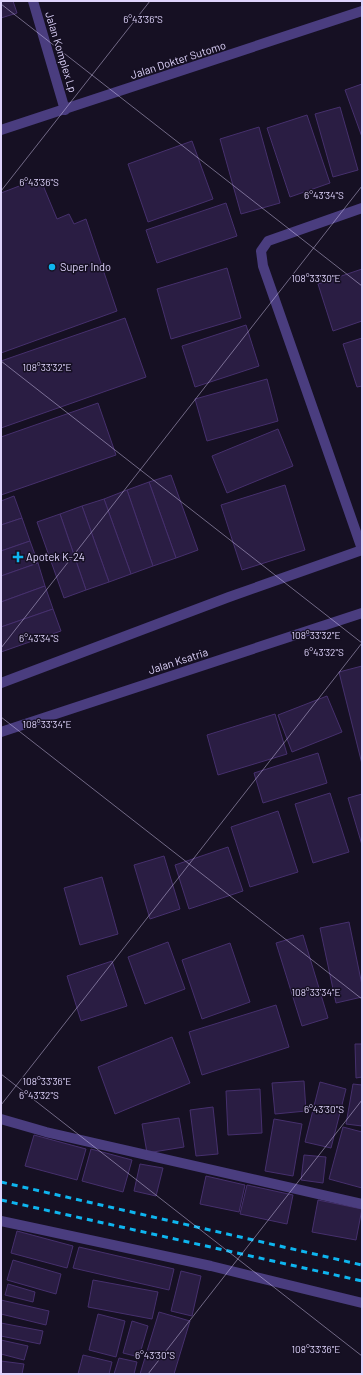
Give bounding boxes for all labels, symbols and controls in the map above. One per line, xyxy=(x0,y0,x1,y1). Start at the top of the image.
street label: Jalan Komplex Lp xyxy=(43,10,80,94)
text: 6°43'36"S xyxy=(123,13,163,25)
street label: Jalan Dokter Sutomo xyxy=(128,38,227,81)
text: 6°43'36"S xyxy=(19,176,59,188)
text: 6°43'34"S xyxy=(304,189,344,201)
place label: Super Indo xyxy=(60,260,111,273)
marker: Super Indo xyxy=(47,262,57,272)
text: 108°33'30"E xyxy=(291,272,341,284)
text: 108°33'32"E xyxy=(23,361,71,373)
place label: Apotek K-24 xyxy=(26,550,85,563)
marker: Apotek K-24 xyxy=(13,552,23,562)
text: 108°33'32"E xyxy=(292,629,340,641)
text: 6°43'34"S xyxy=(19,632,59,644)
street label: Jalan Ksatria xyxy=(146,645,209,676)
text: 6°43'32"S xyxy=(304,646,344,658)
text: 108°33'34"E xyxy=(23,718,71,730)
text: 108°33'34"E xyxy=(292,986,340,998)
text: 108°33'36"E xyxy=(23,1075,71,1087)
text: 6°43'32"S xyxy=(19,1089,59,1101)
text: 6°43'30"S xyxy=(304,1103,344,1115)
text: 108°33'36"E xyxy=(292,1343,340,1355)
text: 6°43'30"S xyxy=(135,1349,175,1361)

